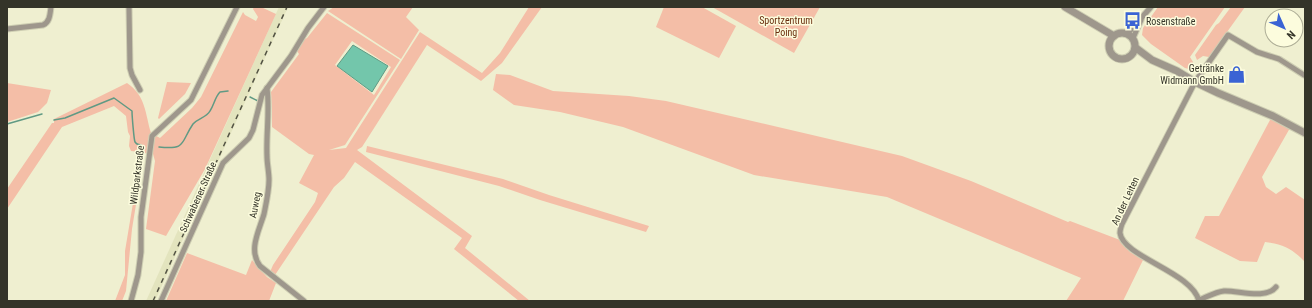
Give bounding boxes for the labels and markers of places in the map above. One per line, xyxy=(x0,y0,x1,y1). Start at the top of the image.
bus stop icon: Rosenstraße xyxy=(1123,11,1143,31)
place label: Rosenstraße xyxy=(1146,16,1196,27)
place label: Getränke Widmann GmbH xyxy=(1160,63,1224,86)
shop icon: Getränke Widmann GmbH xyxy=(1227,64,1247,84)

